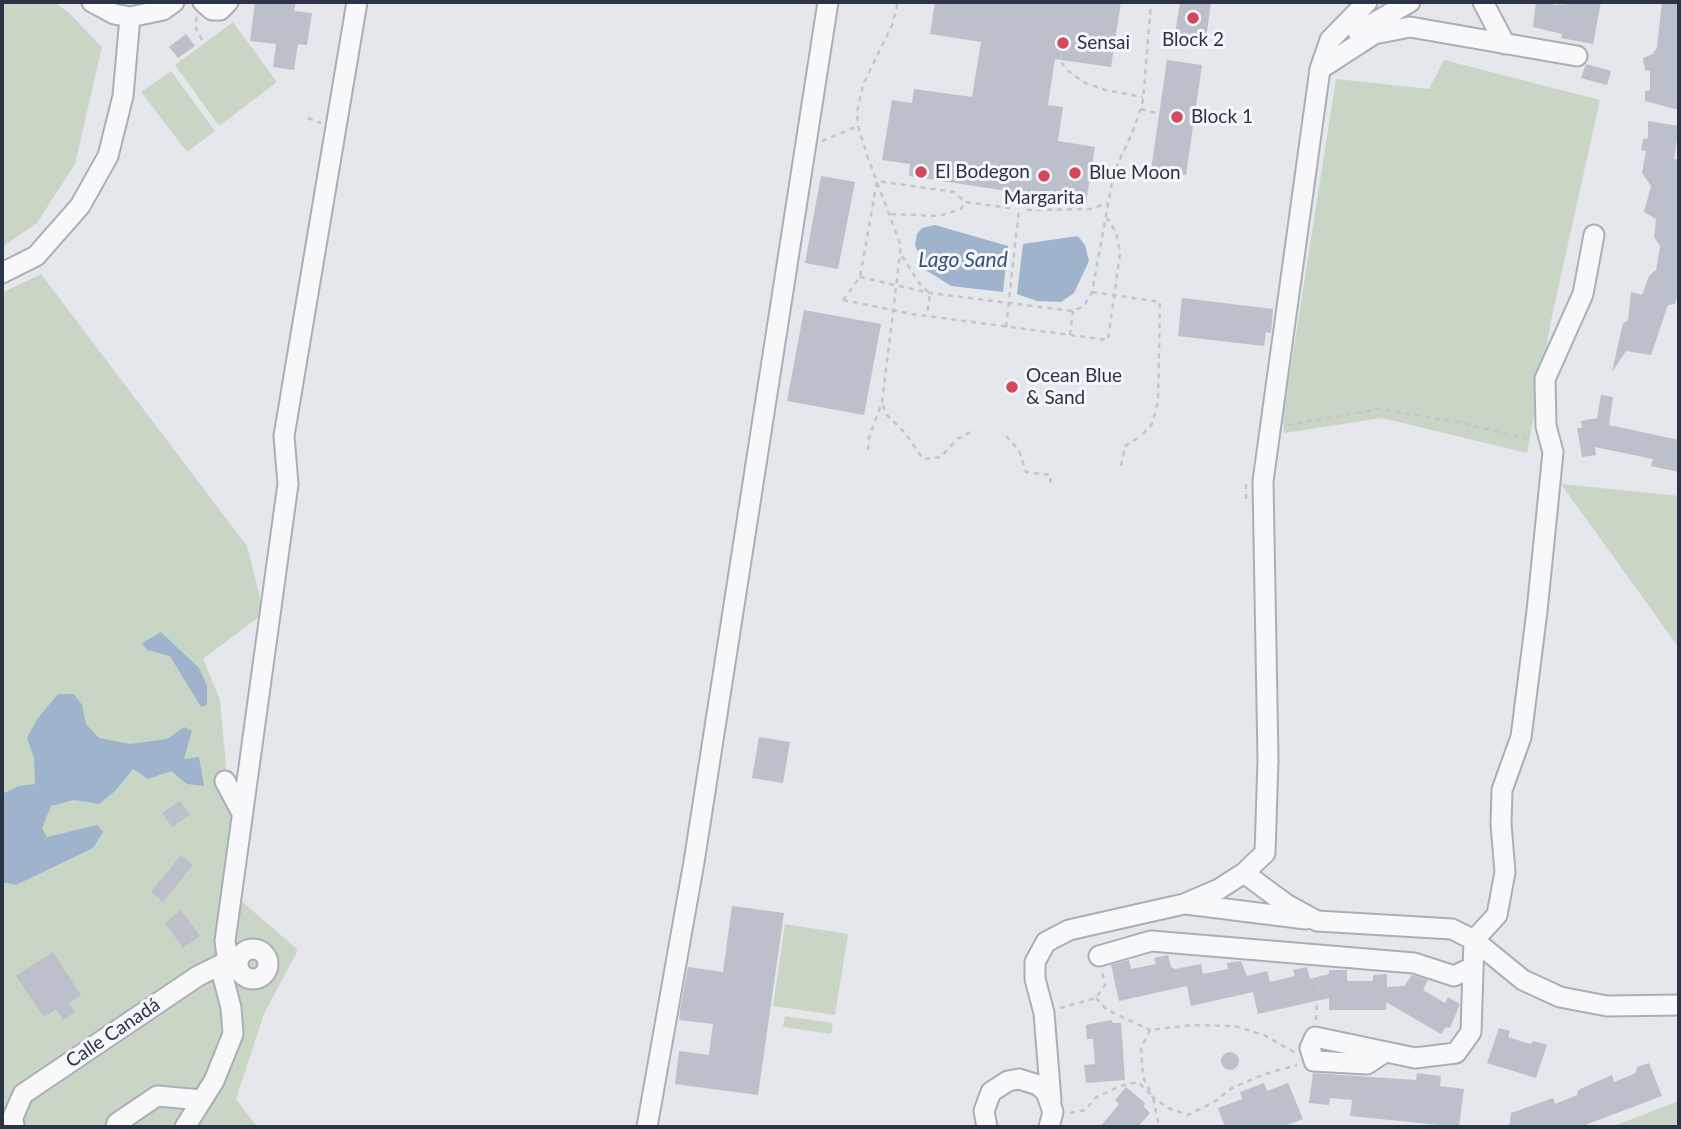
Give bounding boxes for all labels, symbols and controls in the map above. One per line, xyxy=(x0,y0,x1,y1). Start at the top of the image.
marker: Block 2 xyxy=(1185,10,1201,26)
place label: Block 2 xyxy=(1162,29,1224,51)
place label: Sensai xyxy=(1077,32,1130,54)
marker: Sensai xyxy=(1055,35,1071,51)
place label: Block 1 xyxy=(1191,106,1253,128)
marker: Block 1 xyxy=(1169,109,1185,125)
place label: El Bodegon xyxy=(935,161,1030,183)
place label: Blue Moon xyxy=(1089,162,1181,184)
marker: El Bodegon xyxy=(913,164,929,180)
marker: Blue Moon xyxy=(1067,165,1083,181)
marker: Margarita xyxy=(1036,168,1052,184)
place label: Margarita xyxy=(1004,187,1084,209)
water label: Lago Sand xyxy=(918,247,1008,273)
place label: Ocean Blue & Sand xyxy=(1026,365,1122,409)
marker: Ocean Blue & Sand xyxy=(1004,379,1020,395)
street label: Calle Canadá xyxy=(62,993,164,1073)

